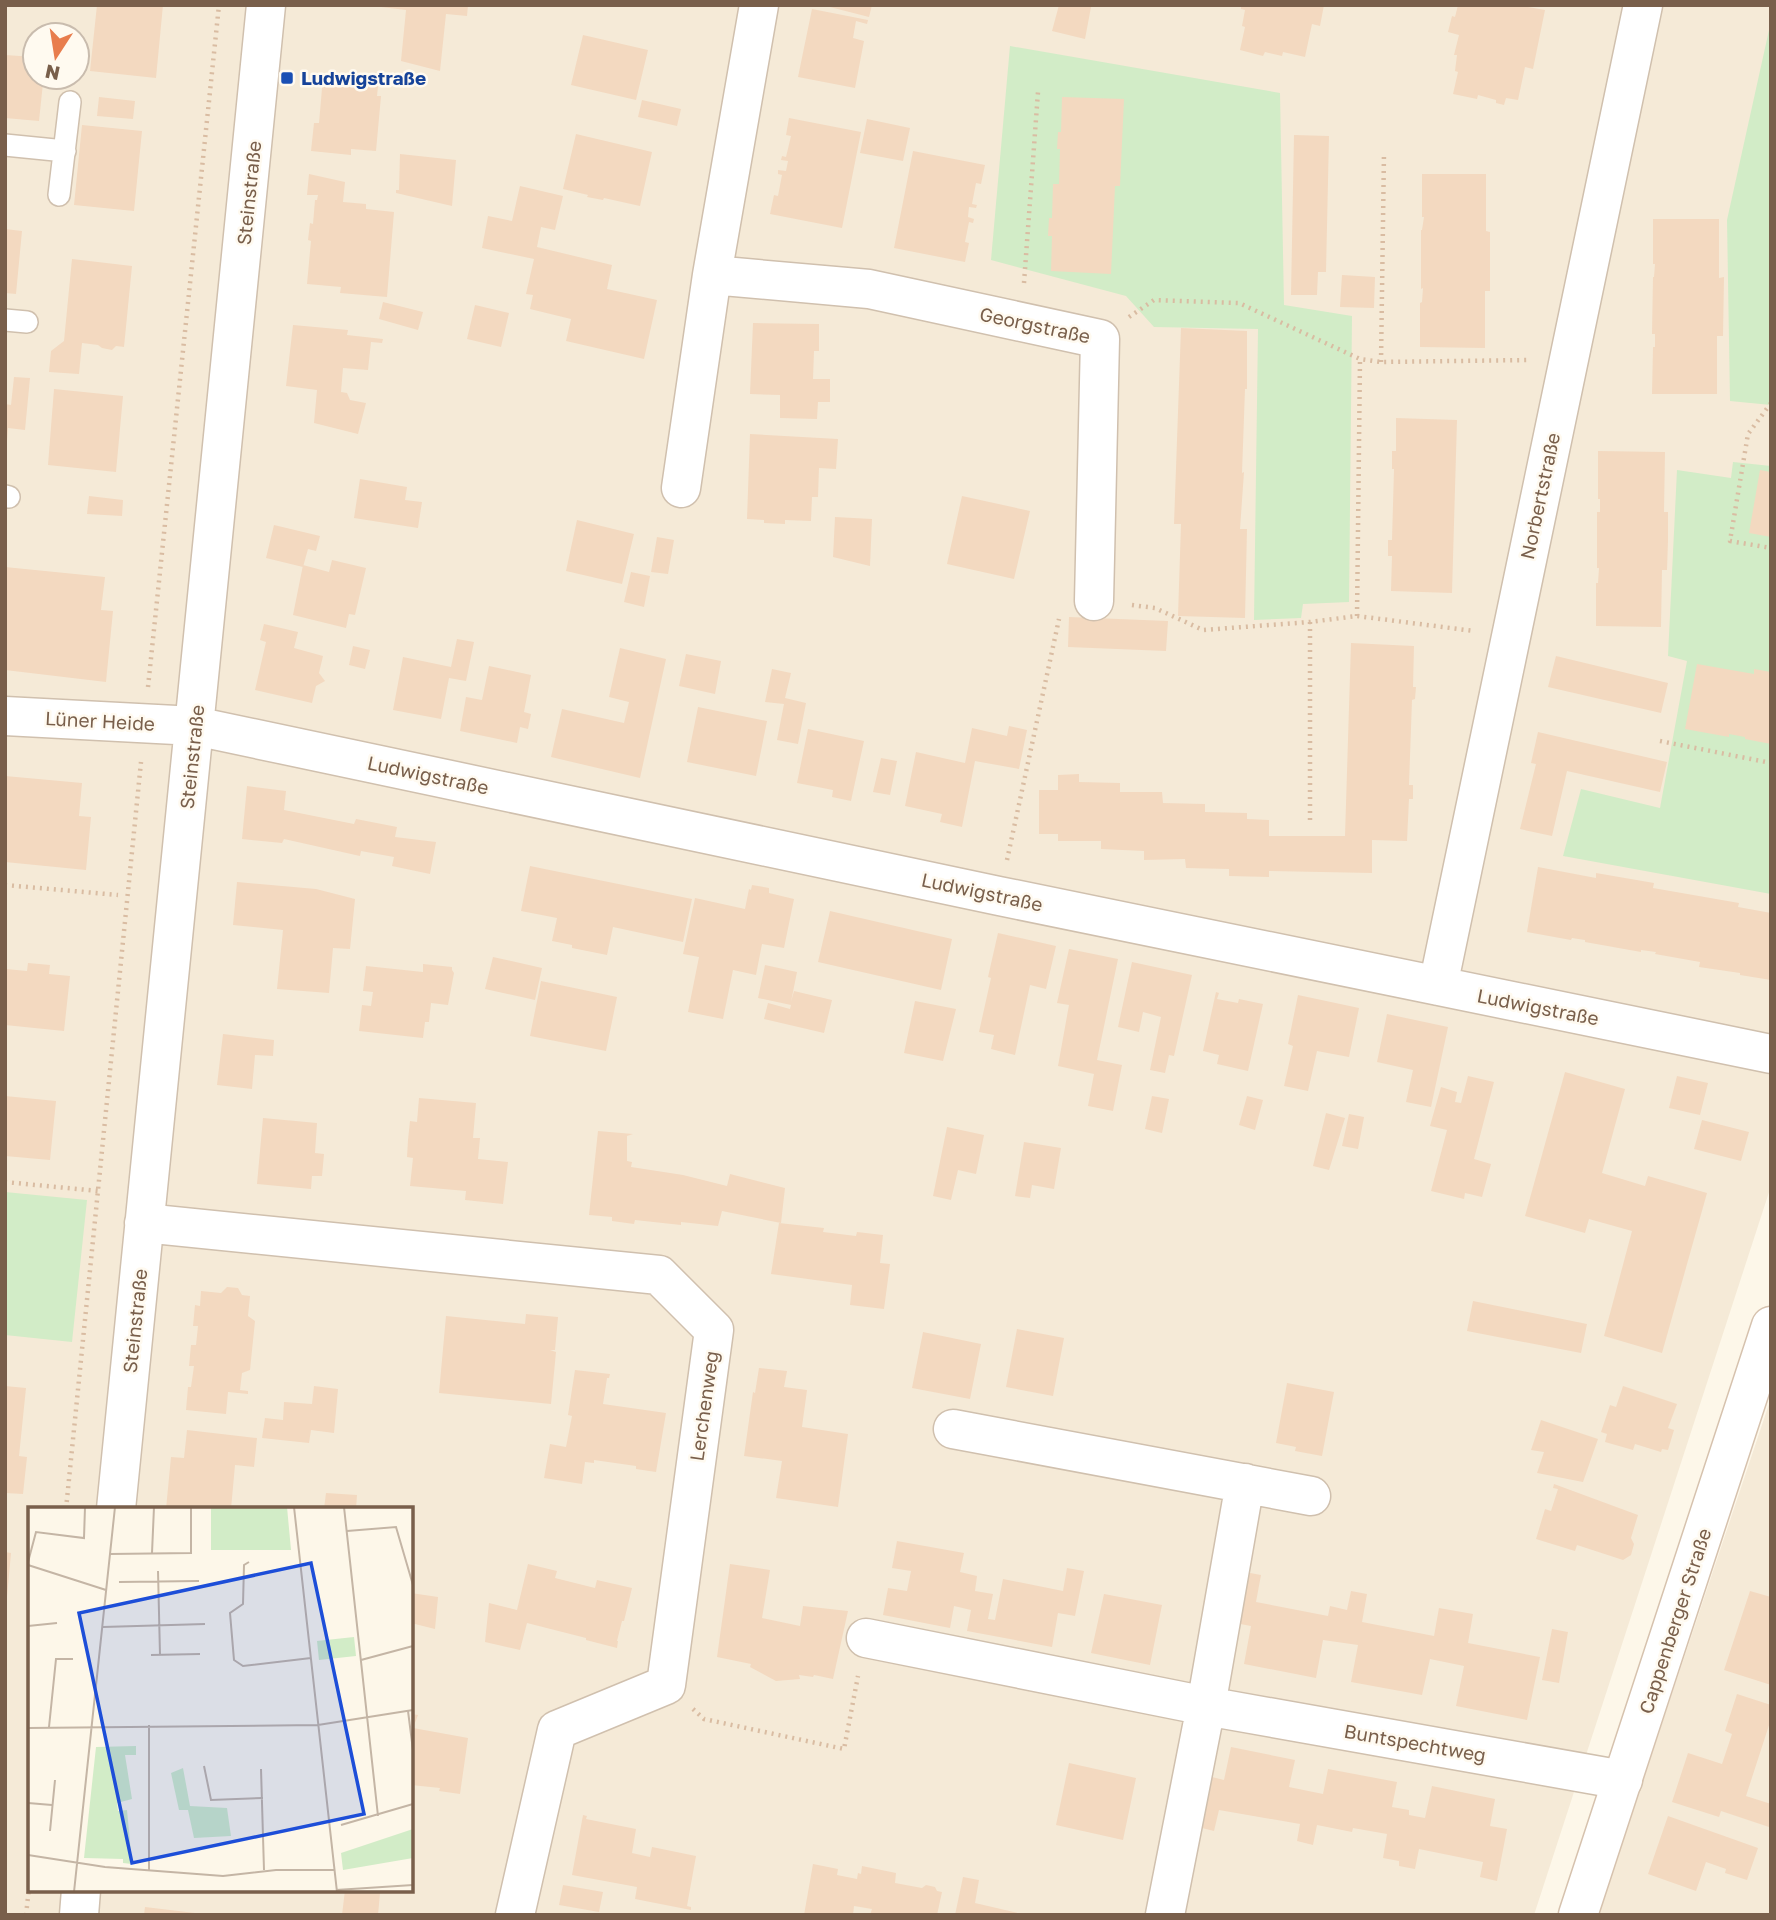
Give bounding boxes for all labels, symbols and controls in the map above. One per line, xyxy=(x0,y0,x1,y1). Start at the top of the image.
north arrow xyxy=(21,21,91,91)
text: N xyxy=(43,60,62,86)
place label: Ludwigstraße xyxy=(301,66,426,89)
marker: Ludwigstraße xyxy=(279,70,295,86)
street label: Steinstraße xyxy=(232,140,265,246)
street label: Georgstraße xyxy=(978,302,1092,347)
street label: Norbertstraße xyxy=(1515,430,1564,561)
street label: Steinstraße xyxy=(175,704,208,810)
street label: Lüner Heide xyxy=(44,706,156,735)
street label: Ludwigstraße xyxy=(365,750,491,799)
street label: Ludwigstraße xyxy=(919,867,1045,916)
street label: Ludwigstraße xyxy=(1475,983,1601,1030)
street label: Steinstraße xyxy=(118,1268,151,1374)
street label: Lerchenweg xyxy=(684,1349,723,1463)
inset map xyxy=(28,1507,413,1892)
street label: Cappenberger Straße xyxy=(1634,1525,1715,1717)
street label: Buntspechtweg xyxy=(1342,1719,1488,1766)

